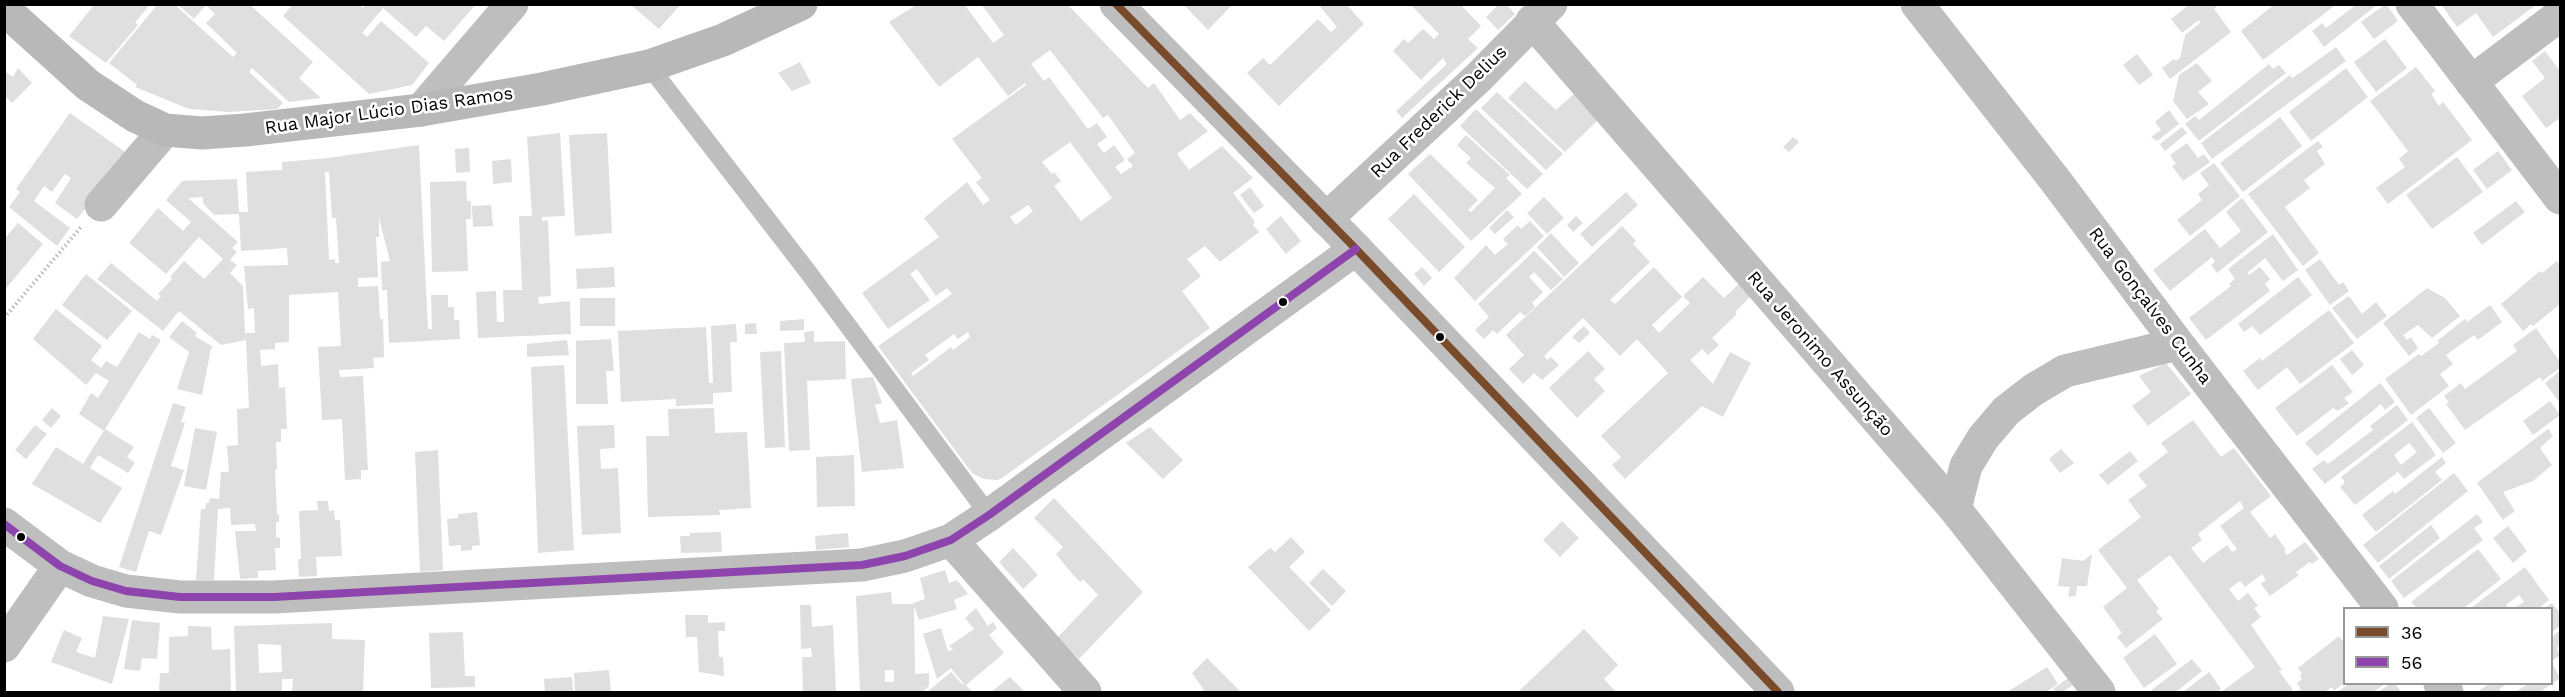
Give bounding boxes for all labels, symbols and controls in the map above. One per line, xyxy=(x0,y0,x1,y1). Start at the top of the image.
street label: Rua Frederick Delius xyxy=(1366,41,1512,183)
street label: Rua Major Lúcio Dias Ramos xyxy=(264,83,514,139)
street label: Rua Gonçalves Cunha xyxy=(2084,223,2216,389)
street label: Rua Jeronimo Assunção xyxy=(1742,267,1898,441)
unlabelled marker xyxy=(1277,296,1289,308)
unlabelled marker xyxy=(1434,331,1446,343)
unlabelled marker xyxy=(15,531,27,543)
legend xyxy=(2343,607,2553,685)
text: 36 xyxy=(2401,622,2422,643)
text: 56 xyxy=(2401,652,2422,673)

